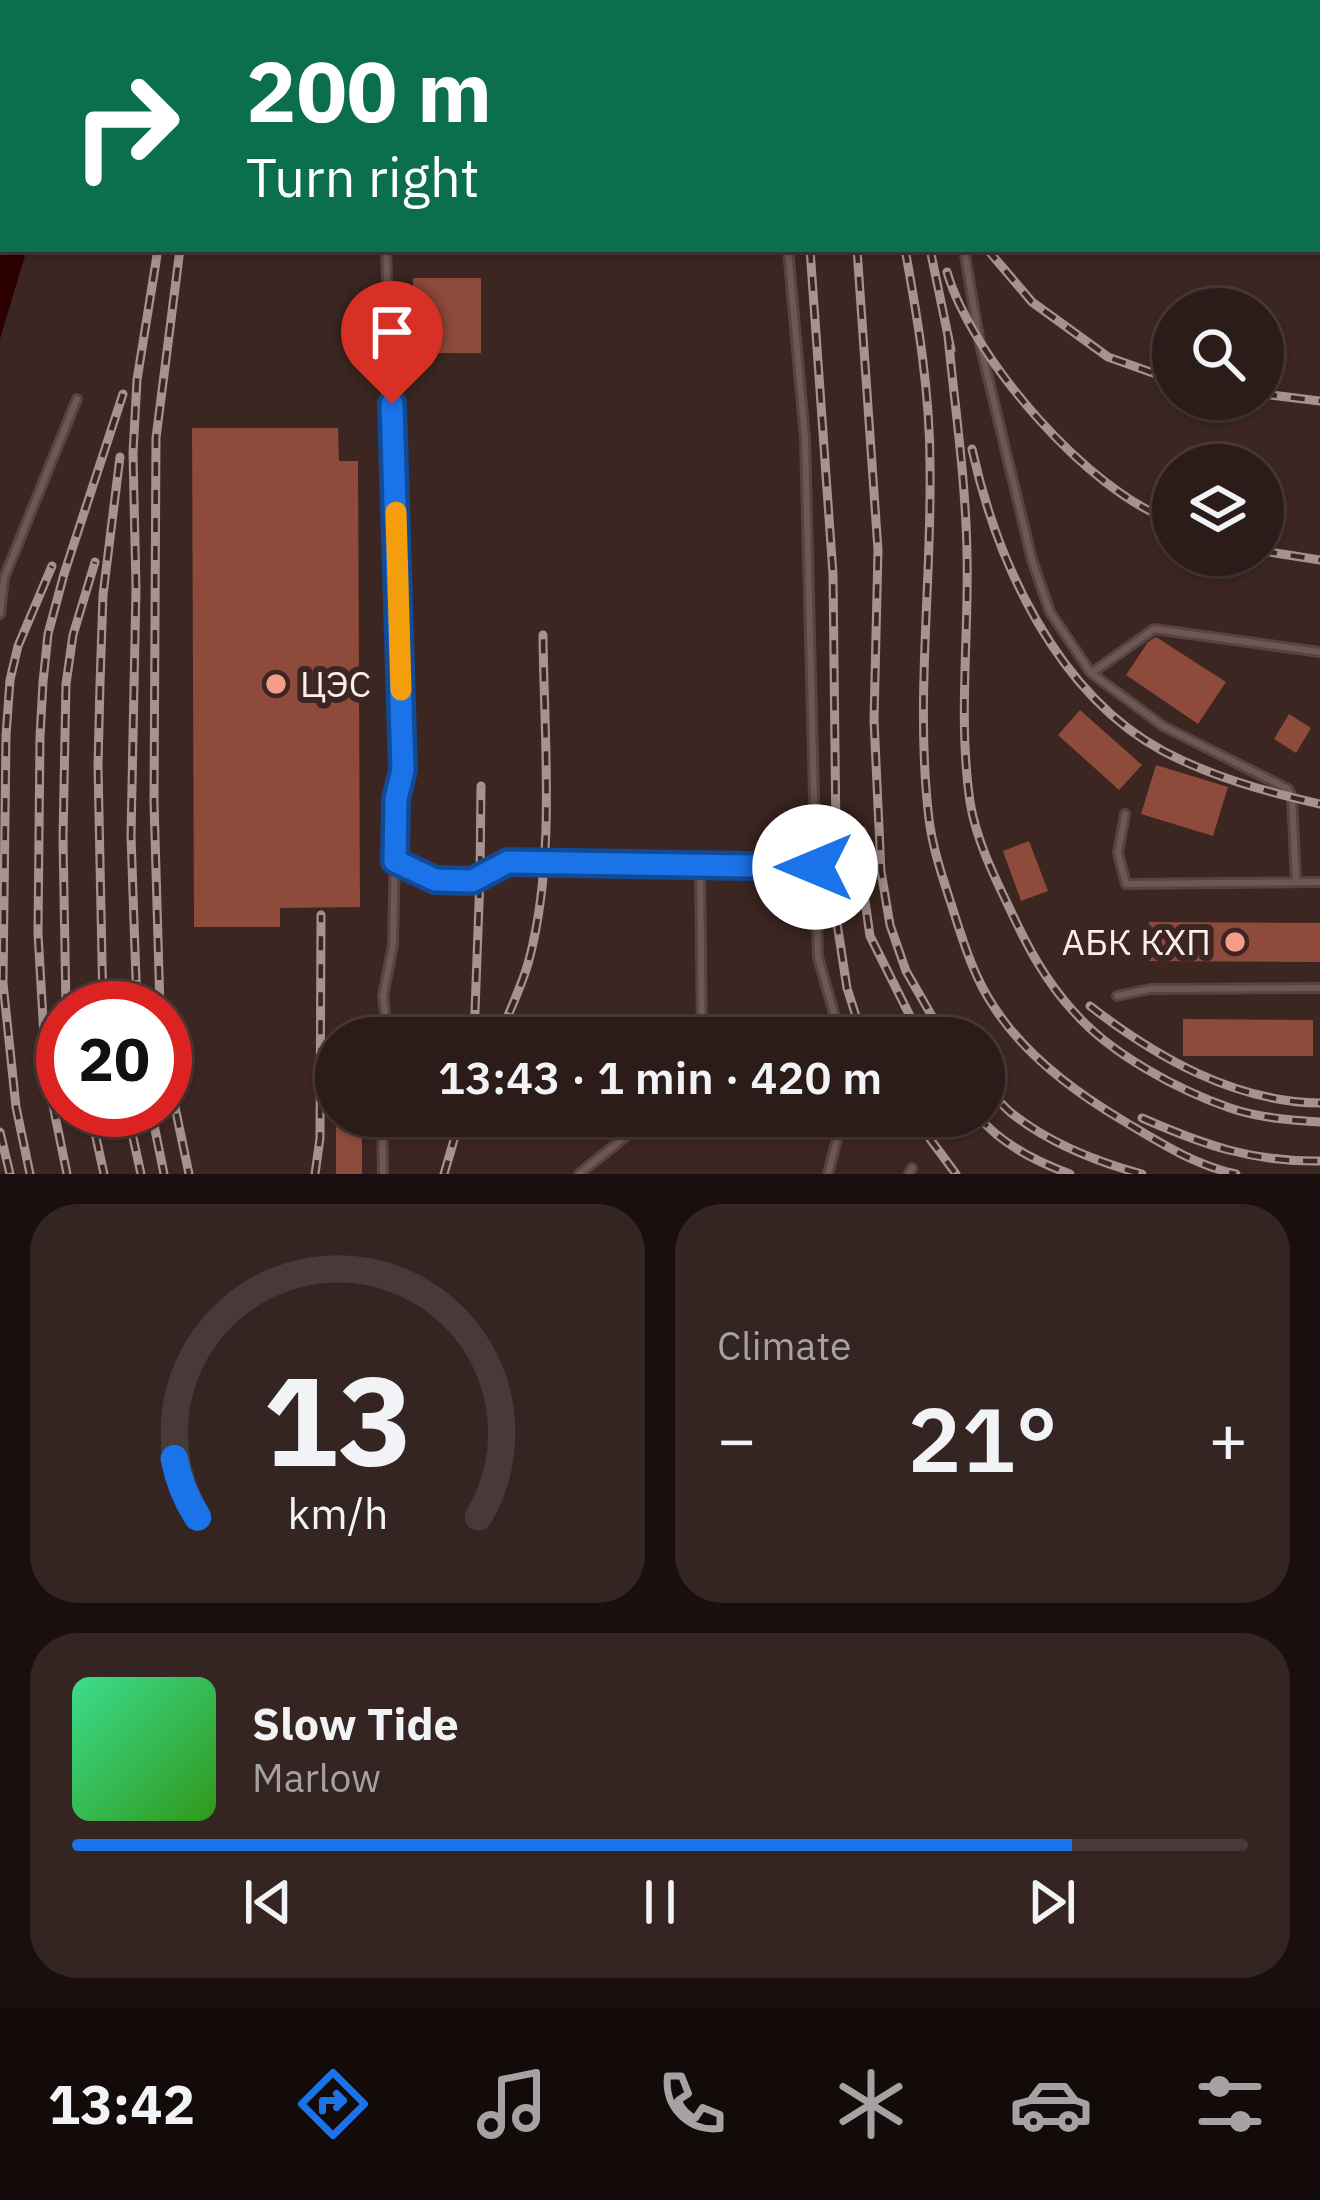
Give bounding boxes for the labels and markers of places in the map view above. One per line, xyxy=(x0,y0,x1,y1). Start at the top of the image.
pin xyxy=(341,281,443,404)
place label: ЦЭС xyxy=(300,660,371,707)
marker: ЦЭС xyxy=(263,671,289,697)
place label: АБК КХП xyxy=(1062,918,1211,965)
marker: АБК КХП xyxy=(1222,929,1248,955)

